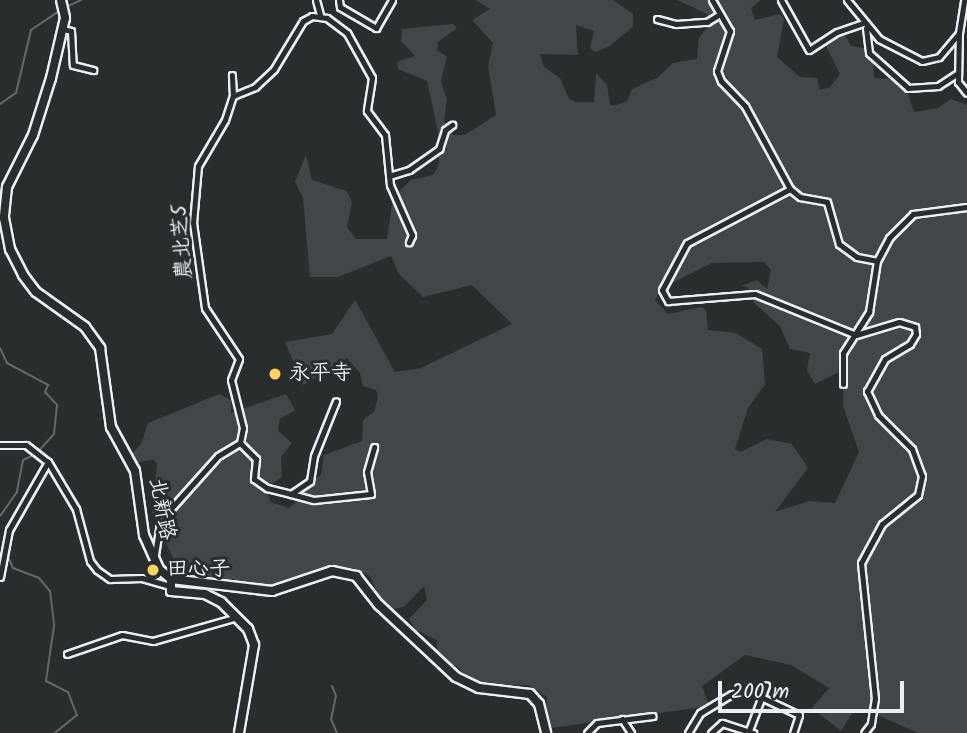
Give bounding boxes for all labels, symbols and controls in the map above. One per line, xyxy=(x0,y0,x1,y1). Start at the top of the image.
street label: 農北芝5 xyxy=(168,204,198,280)
place label: 永平寺 xyxy=(289,361,352,387)
marker: 永平寺 xyxy=(267,366,283,382)
street label: 北新路 xyxy=(143,476,179,542)
place label: 田心子 xyxy=(167,557,230,583)
marker: 田心子 xyxy=(145,562,161,578)
scale bar xyxy=(722,666,908,710)
text: 200 m xyxy=(731,676,789,709)

